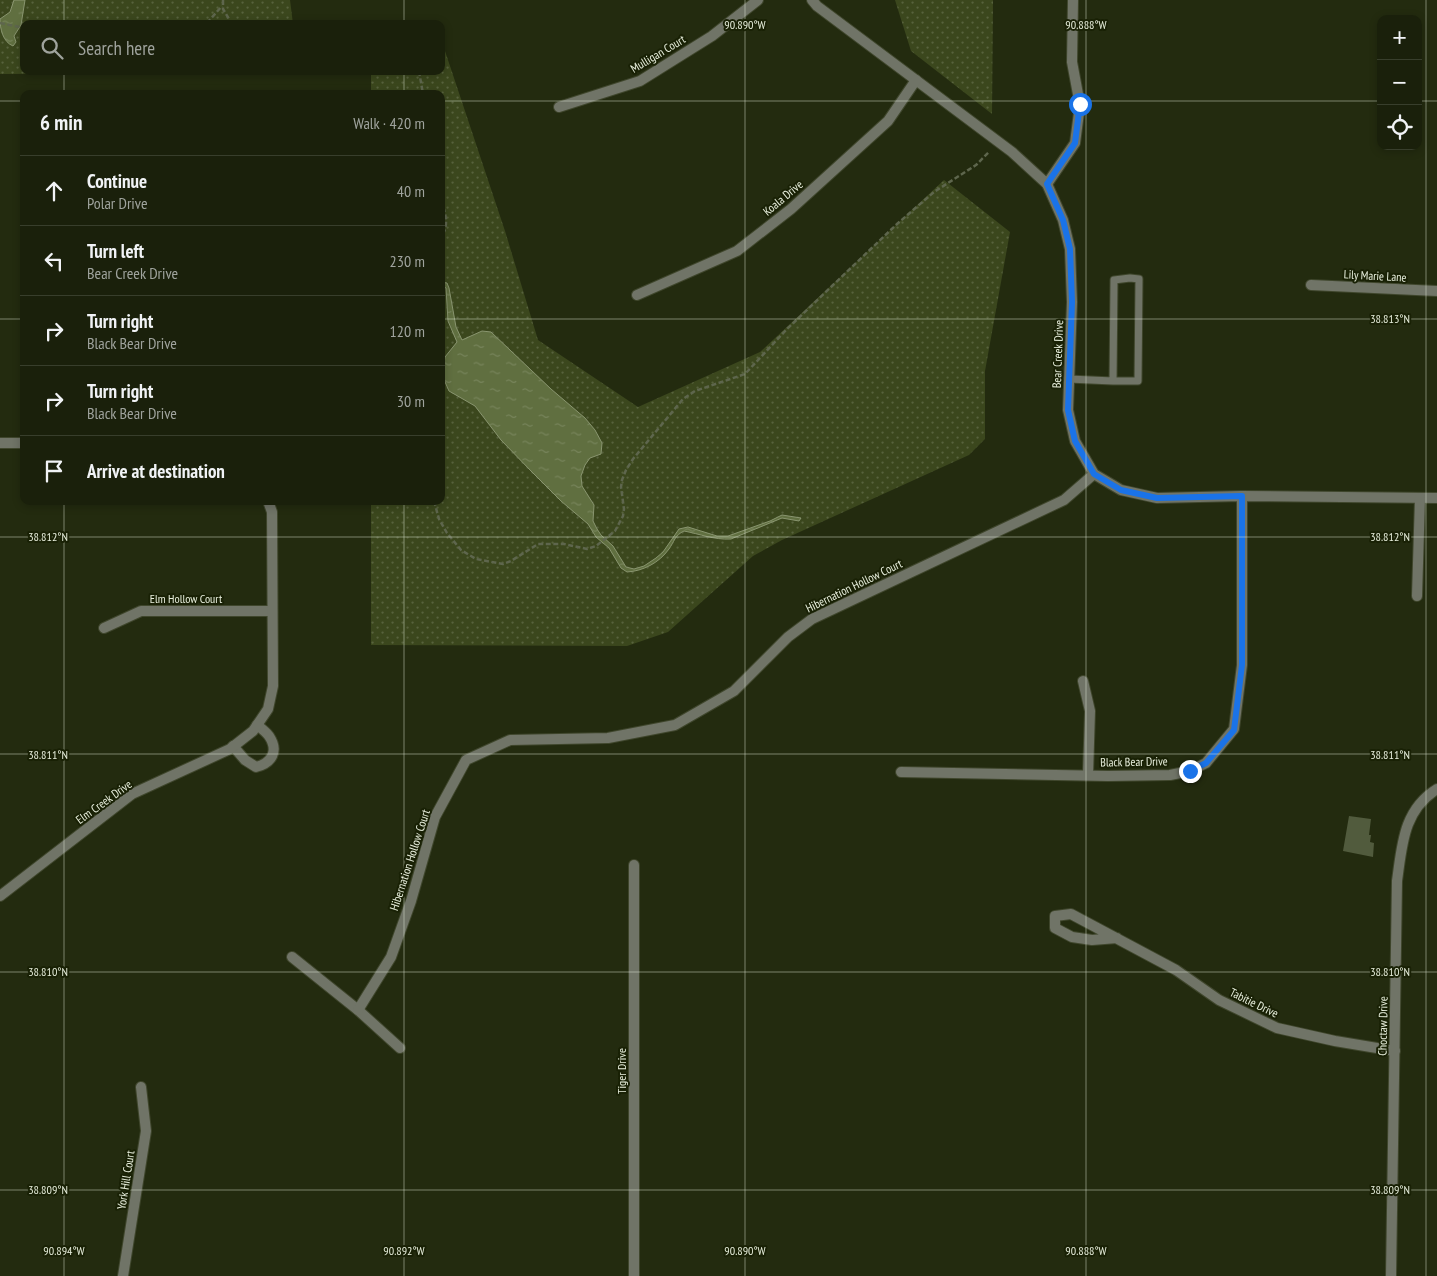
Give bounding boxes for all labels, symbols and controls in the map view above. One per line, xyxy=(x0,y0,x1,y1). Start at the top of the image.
map controls xyxy=(1377,15,1422,150)
button: + xyxy=(1377,15,1422,60)
text: 90.890°W xyxy=(724,17,766,32)
text: 90.888°W xyxy=(1065,17,1107,32)
search box xyxy=(20,20,445,75)
street label: Mulligan Court xyxy=(628,31,688,76)
icon: search xyxy=(38,34,66,62)
text: Search here xyxy=(78,36,155,60)
button: − xyxy=(1377,60,1422,105)
route start xyxy=(1069,93,1092,116)
button: locate xyxy=(1377,105,1422,150)
text: 6 min xyxy=(40,109,82,136)
text: Walk · 420 m xyxy=(353,113,425,133)
text: Continue xyxy=(87,169,147,193)
icon: ahead xyxy=(40,177,68,205)
street label: Koala Drive xyxy=(760,177,806,219)
text: 40 m xyxy=(397,181,425,201)
text: Polar Drive xyxy=(87,193,148,213)
text: Turn left xyxy=(87,239,144,263)
icon: left xyxy=(40,247,68,275)
text: 230 m xyxy=(390,251,425,271)
text: Bear Creek Drive xyxy=(87,263,178,283)
street label: Lily Marie Lane xyxy=(1343,266,1407,285)
text: Turn right xyxy=(87,309,153,333)
text: 38.813°N xyxy=(1370,311,1410,326)
icon: right xyxy=(40,317,68,345)
street label: Bear Creek Drive xyxy=(1049,320,1066,388)
text: 120 m xyxy=(390,321,425,341)
text: Black Bear Drive xyxy=(87,333,177,353)
text: Turn right xyxy=(87,379,153,403)
icon: right xyxy=(40,387,68,415)
text: 30 m xyxy=(397,391,425,411)
text: Black Bear Drive xyxy=(87,403,177,423)
icon: arrive xyxy=(40,457,68,485)
text: Arrive at destination xyxy=(87,459,225,483)
text: 38.812°N xyxy=(28,529,68,544)
text: 38.812°N xyxy=(1370,529,1410,544)
street label: Hibernation Hollow Court xyxy=(803,555,905,615)
street label: Elm Hollow Court xyxy=(150,591,223,606)
text: 38.811°N xyxy=(28,747,68,762)
text: 38.811°N xyxy=(1370,747,1410,762)
street label: Black Bear Drive xyxy=(1100,753,1168,770)
route end xyxy=(1179,760,1202,783)
street label: Elm Creek Drive xyxy=(73,776,135,827)
street label: Hibernation Hollow Court xyxy=(386,807,433,912)
text: 38.810°N xyxy=(28,964,68,979)
text: 38.810°N xyxy=(1370,964,1410,979)
street label: Tabitie Drive xyxy=(1227,984,1281,1021)
street label: Choctaw Drive xyxy=(1374,996,1391,1056)
street label: Tiger Drive xyxy=(614,1048,629,1094)
street label: York Hill Court xyxy=(113,1149,138,1211)
text: 38.809°N xyxy=(28,1182,68,1197)
text: 38.809°N xyxy=(1370,1182,1410,1197)
text: 90.894°W xyxy=(43,1243,85,1258)
text: 90.892°W xyxy=(383,1243,425,1258)
text: 90.890°W xyxy=(724,1243,766,1258)
text: 90.888°W xyxy=(1065,1243,1107,1258)

